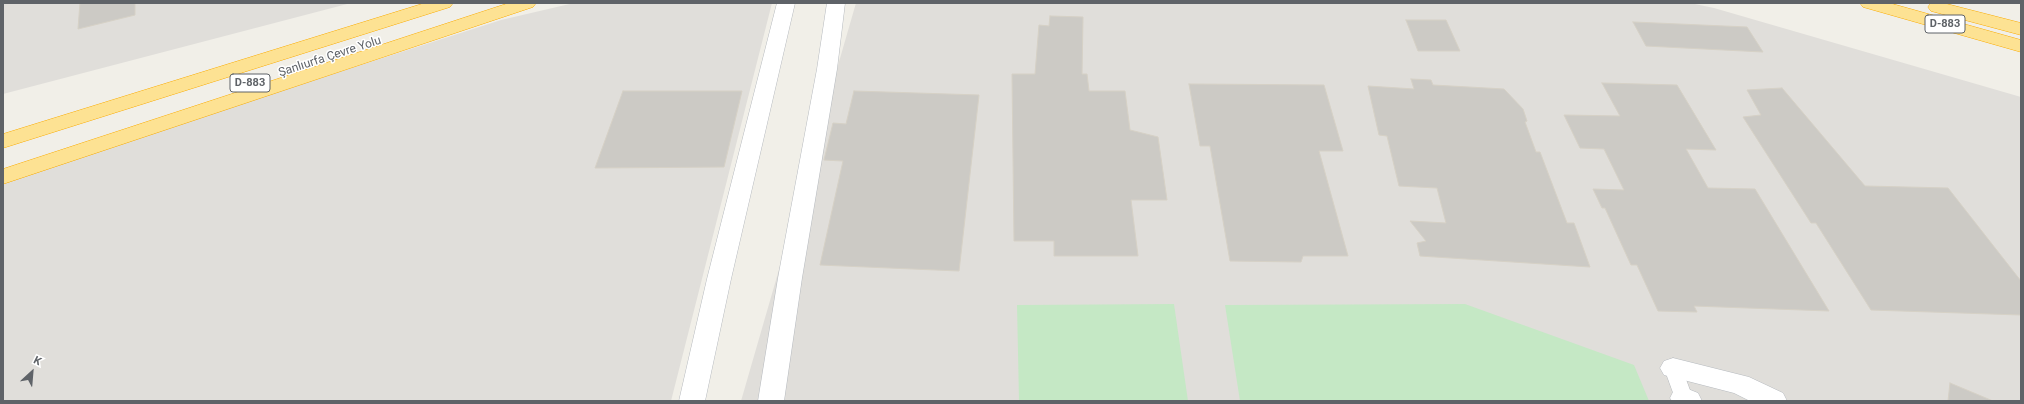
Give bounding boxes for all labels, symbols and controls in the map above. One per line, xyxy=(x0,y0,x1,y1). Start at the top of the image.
road number: D-883 xyxy=(1925,15,1965,33)
street label: Şanlıurfa Çevre Yolu xyxy=(277,34,383,80)
road number: D-883 xyxy=(230,74,270,92)
north arrow xyxy=(12,352,52,392)
text: K xyxy=(31,353,43,368)

